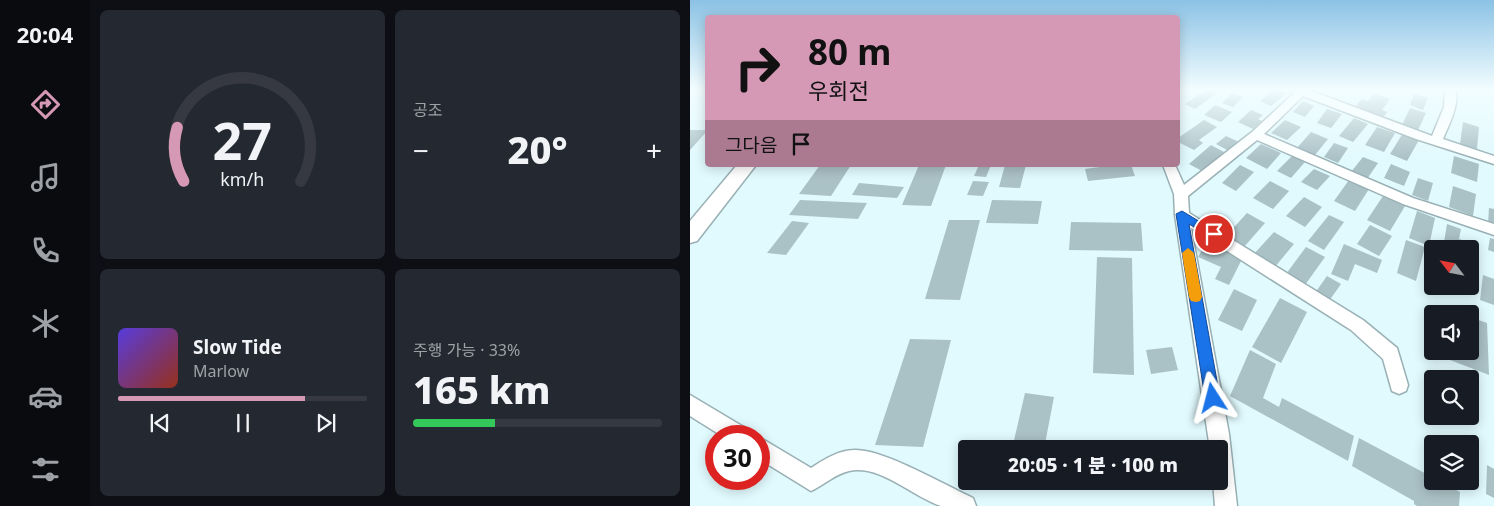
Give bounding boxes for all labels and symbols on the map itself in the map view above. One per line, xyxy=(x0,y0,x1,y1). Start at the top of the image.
pin xyxy=(1193,213,1235,255)
north arrow xyxy=(1424,240,1479,295)
position arrow xyxy=(1186,371,1238,423)
speed limit sign: 30 xyxy=(705,425,770,490)

